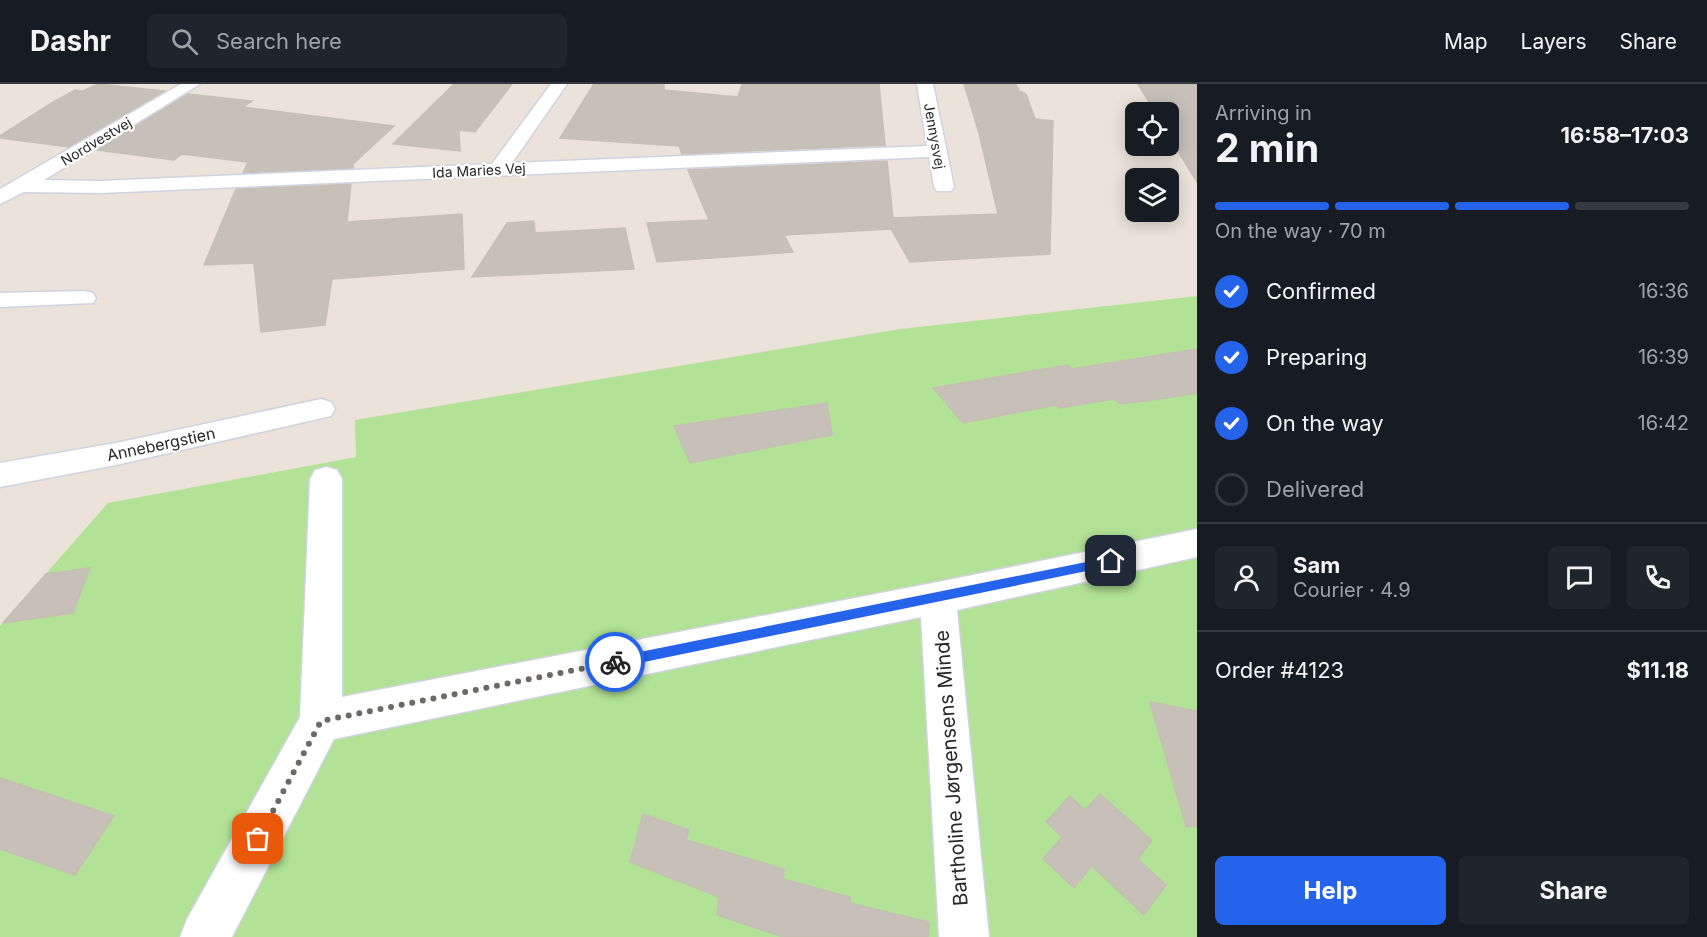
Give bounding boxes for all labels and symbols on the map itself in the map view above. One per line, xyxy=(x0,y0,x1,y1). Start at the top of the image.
street label: Jennysvej xyxy=(921,102,949,170)
street label: Nordvestvej xyxy=(57,113,135,169)
street label: Ida Maries Vej xyxy=(432,159,526,181)
street label: Annebergstien xyxy=(105,423,217,465)
pin xyxy=(1085,535,1136,586)
street label: Bartholine Jørgensens Minde xyxy=(929,629,973,907)
courier xyxy=(585,632,645,692)
pin xyxy=(232,813,283,864)

